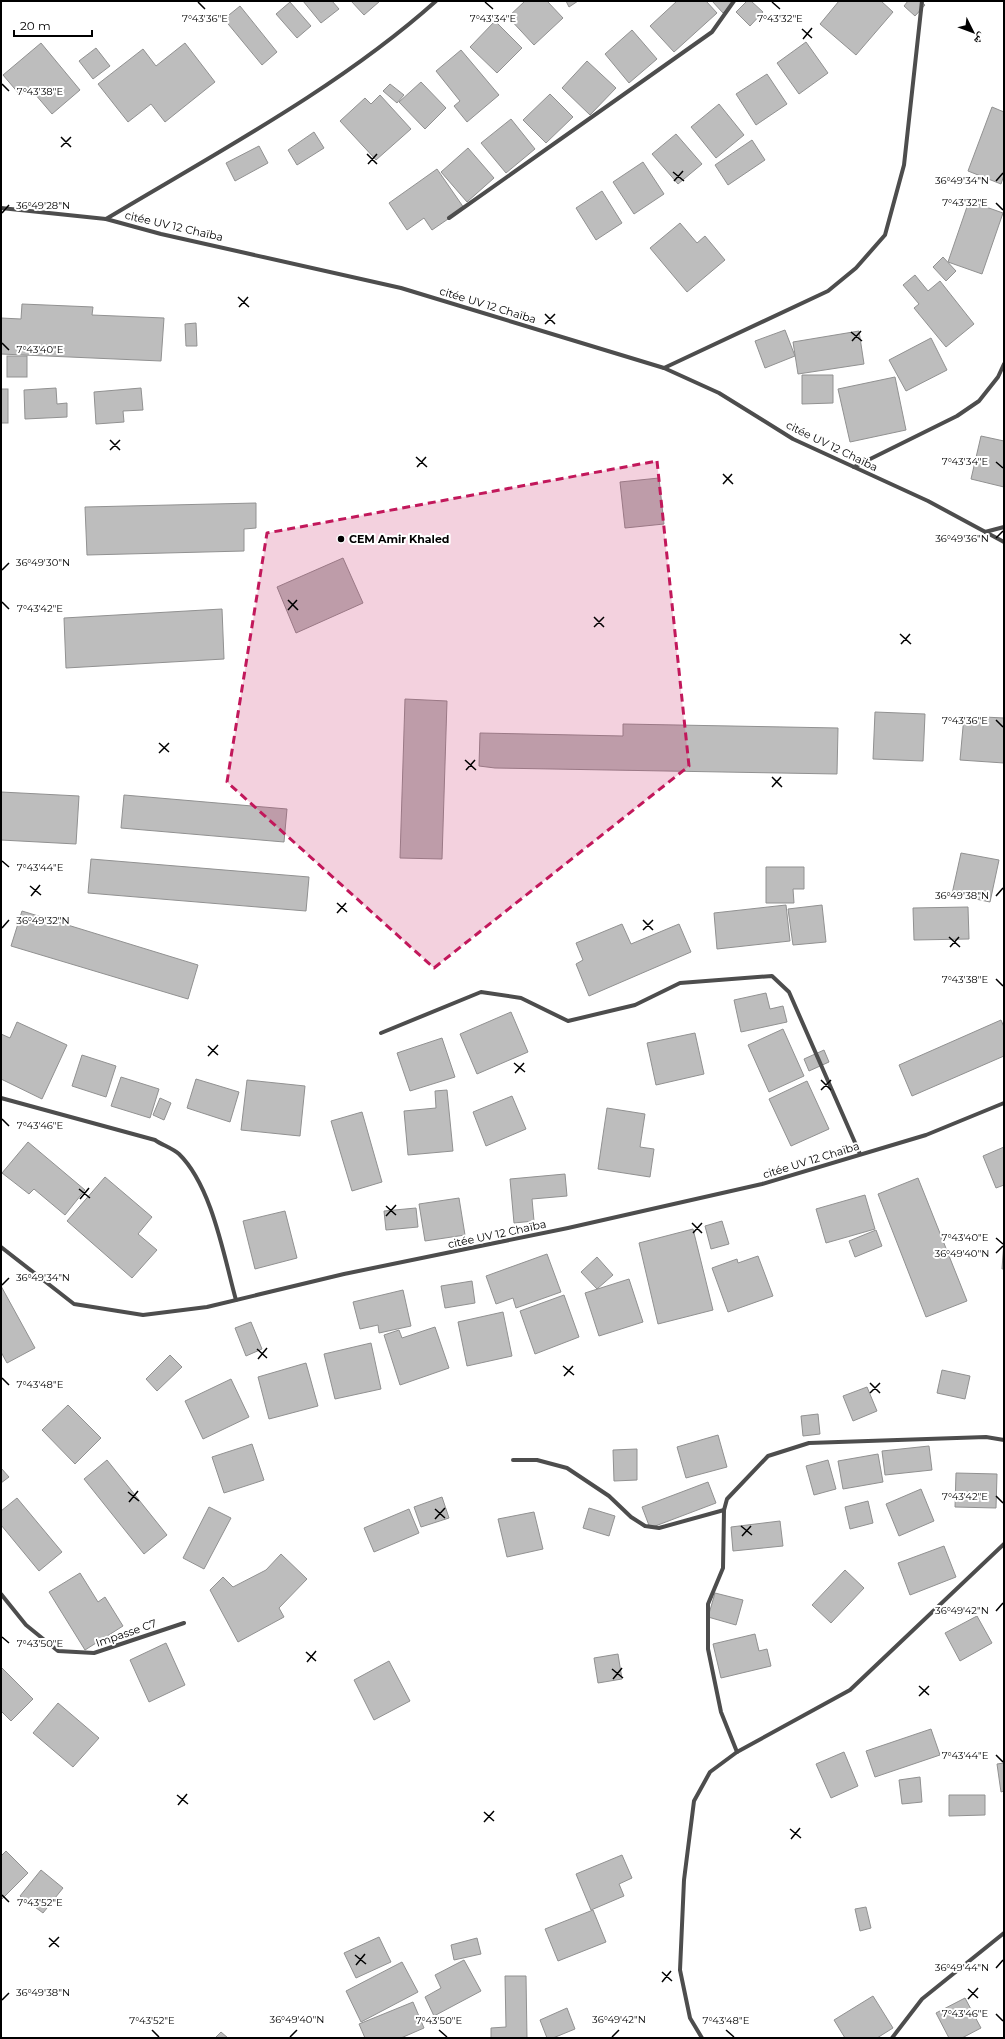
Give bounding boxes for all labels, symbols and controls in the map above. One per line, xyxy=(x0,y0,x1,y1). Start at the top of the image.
scale bar xyxy=(14,12,92,38)
text: 7°43'36"E xyxy=(182,12,228,25)
text: 7°43'34"E xyxy=(470,12,516,25)
text: 7°43'32"E xyxy=(757,12,803,25)
north arrow xyxy=(953,12,993,52)
text: 20 m xyxy=(20,18,51,33)
text: ش xyxy=(970,29,990,48)
text: 7°43'38"E xyxy=(17,85,63,98)
text: 36°49'34"N xyxy=(935,174,989,187)
text: 7°43'32"E xyxy=(942,196,988,209)
text: 36°49'28"N xyxy=(16,199,70,212)
street label: citée UV 12 Chaïba xyxy=(124,208,224,244)
street label: citée UV 12 Chaïba xyxy=(438,284,538,326)
text: 7°43'40"E xyxy=(16,343,64,356)
street label: citée UV 12 Chaïba xyxy=(784,418,880,474)
text: 7°43'34"E xyxy=(942,455,988,468)
place label: CEM Amir Khaled xyxy=(349,532,449,546)
text: 36°49'36"N xyxy=(935,532,989,545)
marker: CEM Amir Khaled xyxy=(336,534,346,544)
text: 36°49'30"N xyxy=(16,556,70,569)
text: 7°43'42"E xyxy=(17,602,63,615)
text: 7°43'36"E xyxy=(942,714,988,727)
text: 7°43'44"E xyxy=(17,861,64,874)
text: 36°49'38"N xyxy=(935,889,989,902)
text: 36°49'32"N xyxy=(16,914,70,927)
text: 7°43'38"E xyxy=(942,973,988,986)
text: 7°43'46"E xyxy=(17,1119,63,1132)
street label: citée UV 12 Chaïba xyxy=(761,1139,861,1181)
street label: citée UV 12 Chaïba xyxy=(446,1217,548,1251)
text: 7°43'40"E xyxy=(941,1231,989,1244)
text: 36°49'40"N xyxy=(935,1247,989,1260)
text: 36°49'34"N xyxy=(16,1271,70,1284)
text: 7°43'48"E xyxy=(17,1378,64,1391)
text: 7°43'42"E xyxy=(942,1490,988,1503)
text: 36°49'42"N xyxy=(935,1604,989,1617)
street label: Impasse C7 xyxy=(94,1616,158,1650)
text: 7°43'50"E xyxy=(17,1637,64,1650)
text: 7°43'44"E xyxy=(942,1749,989,1762)
text: 7°43'52"E xyxy=(17,1896,63,1909)
text: 36°49'44"N xyxy=(935,1961,989,1974)
text: 36°49'38"N xyxy=(16,1986,70,1999)
text: 7°43'46"E xyxy=(942,2007,988,2020)
text: 36°49'40"N xyxy=(270,2013,324,2026)
text: 36°49'42"N xyxy=(592,2013,646,2026)
text: 7°43'52"E xyxy=(129,2014,175,2027)
text: 7°43'50"E xyxy=(416,2014,463,2027)
text: 7°43'48"E xyxy=(703,2014,750,2027)

